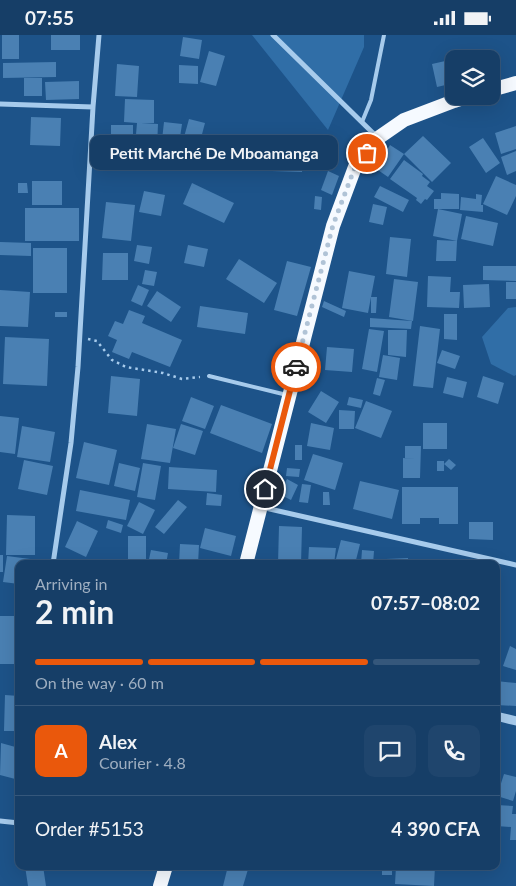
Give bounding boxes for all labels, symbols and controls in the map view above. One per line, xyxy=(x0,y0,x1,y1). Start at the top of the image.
text: 07:55 xyxy=(25,6,74,29)
map controls xyxy=(445,50,500,105)
button: layers xyxy=(445,50,500,105)
pin xyxy=(346,132,388,174)
callout: Petit Marché De Mboamanga xyxy=(90,135,337,171)
icon: bag xyxy=(353,139,381,167)
text: Petit Marché De Mboamanga xyxy=(109,143,319,162)
courier xyxy=(271,342,321,392)
icon: car xyxy=(282,353,310,381)
pin xyxy=(244,468,286,510)
icon: home xyxy=(251,475,279,503)
text: Arriving in xyxy=(35,574,108,593)
text: 07:57–08:02 xyxy=(371,591,480,614)
text: 2 min xyxy=(35,592,114,631)
text: On the way · 60 m xyxy=(35,673,164,692)
button: chat xyxy=(364,725,416,777)
button: phone xyxy=(428,725,480,777)
text: Alex xyxy=(99,730,137,753)
text: A xyxy=(54,739,68,762)
text: Courier · 4.8 xyxy=(99,753,186,772)
text: Order #5153 xyxy=(35,817,144,840)
text: 4 390 CFA xyxy=(391,817,480,840)

